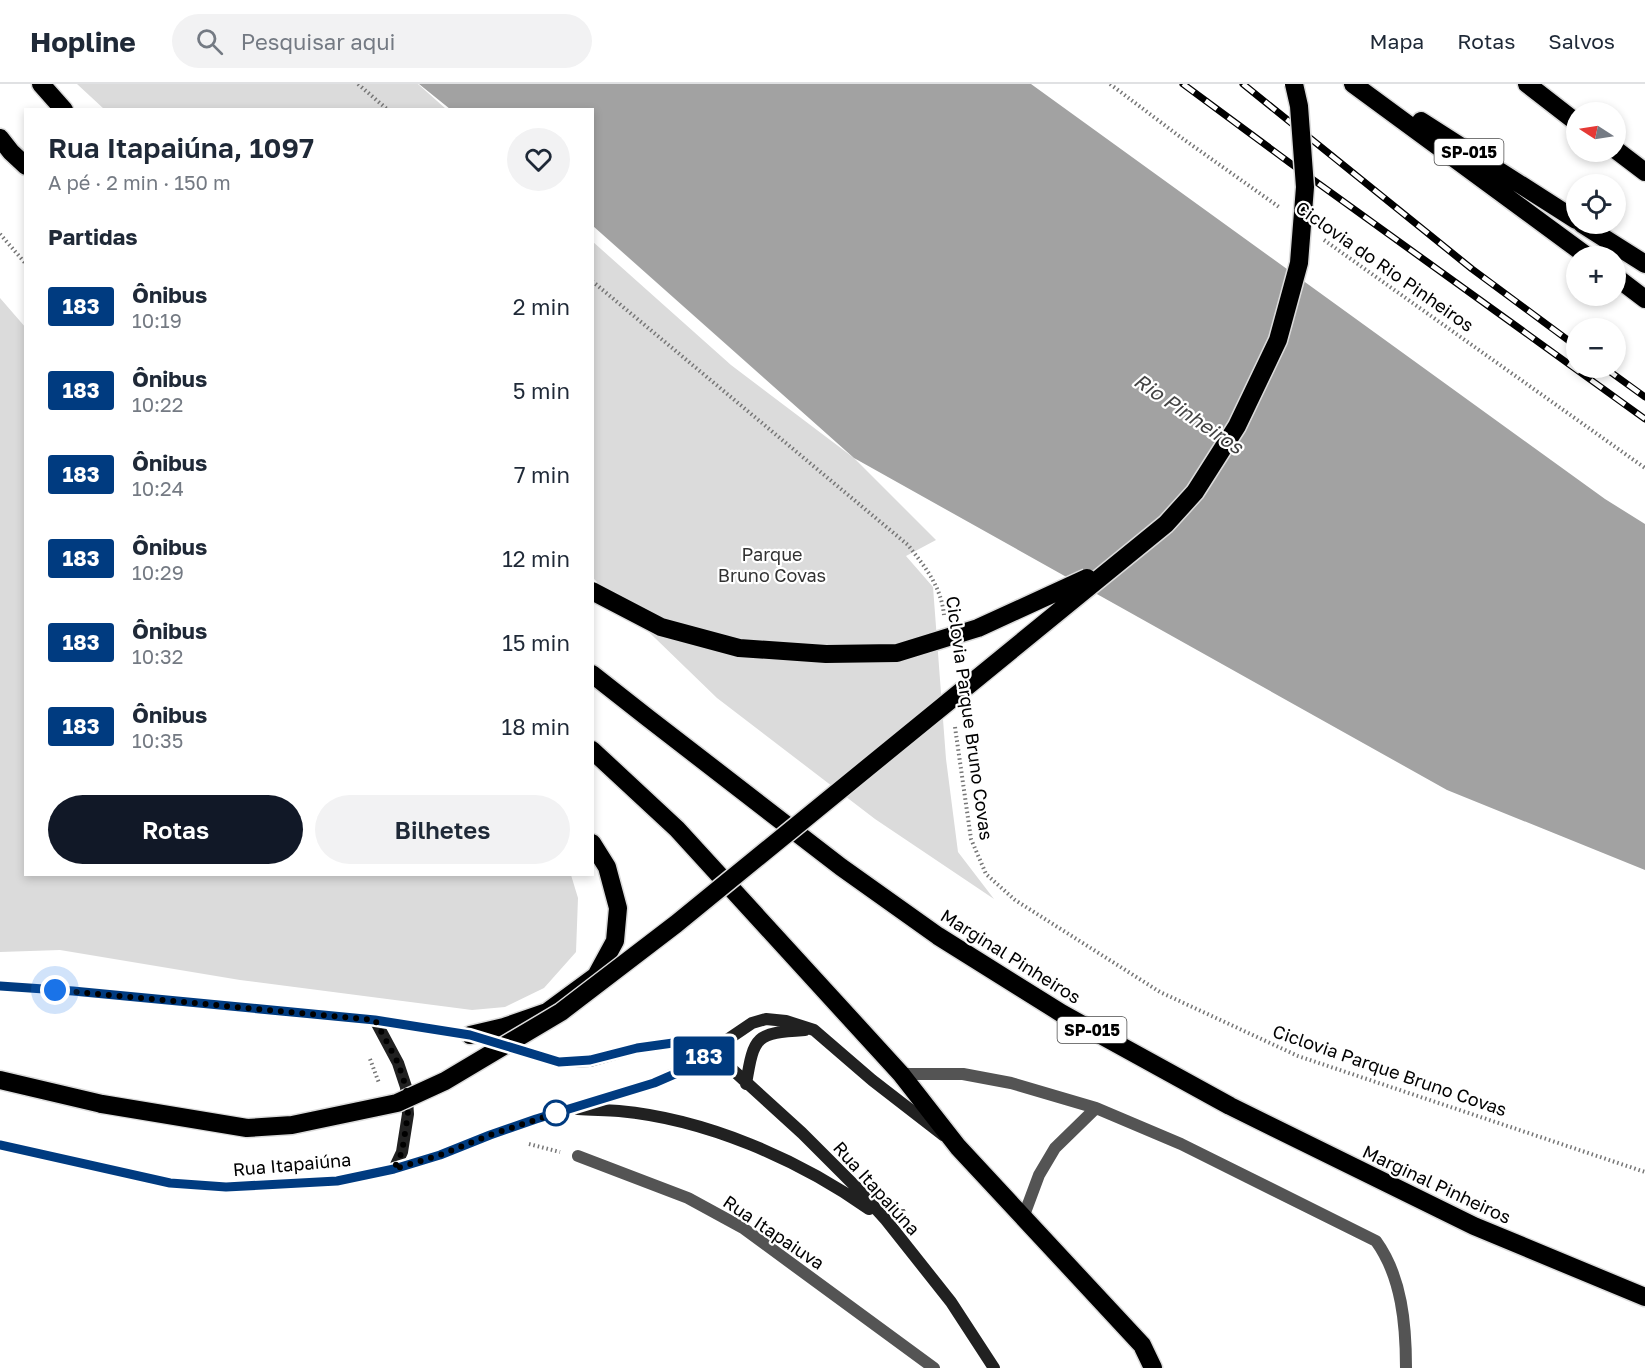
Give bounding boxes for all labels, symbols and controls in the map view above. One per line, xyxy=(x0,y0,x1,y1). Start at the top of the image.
search box xyxy=(172,14,592,68)
text: Hopline xyxy=(30,25,136,58)
icon: search xyxy=(193,25,226,58)
text: Pesquisar aqui xyxy=(241,28,396,55)
text: Mapa xyxy=(1370,28,1424,54)
text: Rotas xyxy=(1457,28,1515,54)
text: Salvos xyxy=(1548,28,1615,54)
north arrow xyxy=(1566,102,1626,162)
map controls xyxy=(1566,102,1626,378)
button: heart xyxy=(507,128,570,191)
text: Rua Itapaiúna, 1097 xyxy=(48,131,314,164)
road number: SP-015 xyxy=(1434,139,1504,165)
text: A pé · 2 min · 150 m xyxy=(48,170,231,194)
button: locate xyxy=(1566,174,1626,234)
street label: Ciclovia do Rio Pinheiros xyxy=(1292,196,1478,336)
text: Partidas xyxy=(48,223,138,250)
button: + xyxy=(1566,246,1626,306)
text: Ônibus xyxy=(132,281,207,308)
text: 183 xyxy=(62,293,100,319)
text: 2 min xyxy=(513,293,570,320)
text: 10:19 xyxy=(132,308,182,332)
button: − xyxy=(1566,318,1626,378)
text: Ônibus xyxy=(132,365,207,392)
water label: Rio Pinheiros xyxy=(1130,368,1249,459)
text: 183 xyxy=(62,377,100,403)
text: 5 min xyxy=(513,377,570,404)
text: 10:22 xyxy=(132,392,183,416)
text: Ônibus xyxy=(132,449,207,476)
text: 183 xyxy=(62,461,100,487)
text: 7 min xyxy=(514,461,570,488)
text: 10:24 xyxy=(132,476,184,500)
text: Ônibus xyxy=(132,533,207,560)
park label: Parque Bruno Covas xyxy=(718,543,826,586)
text: 183 xyxy=(62,545,100,571)
text: 12 min xyxy=(502,545,570,572)
text: 10:29 xyxy=(132,560,184,584)
street label: Ciclovia Parque Bruno Covas xyxy=(942,595,998,841)
text: Ônibus xyxy=(132,617,207,644)
text: 183 xyxy=(62,629,100,655)
text: 15 min xyxy=(502,629,570,656)
text: 10:32 xyxy=(132,644,183,668)
text: Ônibus xyxy=(132,701,207,728)
text: 183 xyxy=(62,713,100,739)
text: 18 min xyxy=(502,713,570,740)
text: 10:35 xyxy=(132,728,183,752)
button: Rotas xyxy=(48,795,303,864)
button: Bilhetes xyxy=(315,795,570,864)
street label: Marginal Pinheiros xyxy=(937,904,1085,1008)
your location xyxy=(40,975,70,1005)
road number: SP-015 xyxy=(1058,1017,1126,1043)
street label: Ciclovia Parque Bruno Covas xyxy=(1270,1020,1510,1120)
line badge: 183 xyxy=(670,1036,738,1076)
text: 183 xyxy=(685,1043,723,1069)
unlabelled marker xyxy=(543,1100,569,1126)
street label: Rua Itapaiúna xyxy=(829,1137,925,1239)
street label: Marginal Pinheiros xyxy=(1359,1140,1515,1228)
street label: Rua Itapaiúna xyxy=(232,1148,352,1180)
street label: Rua Itapaiuva xyxy=(719,1190,829,1274)

